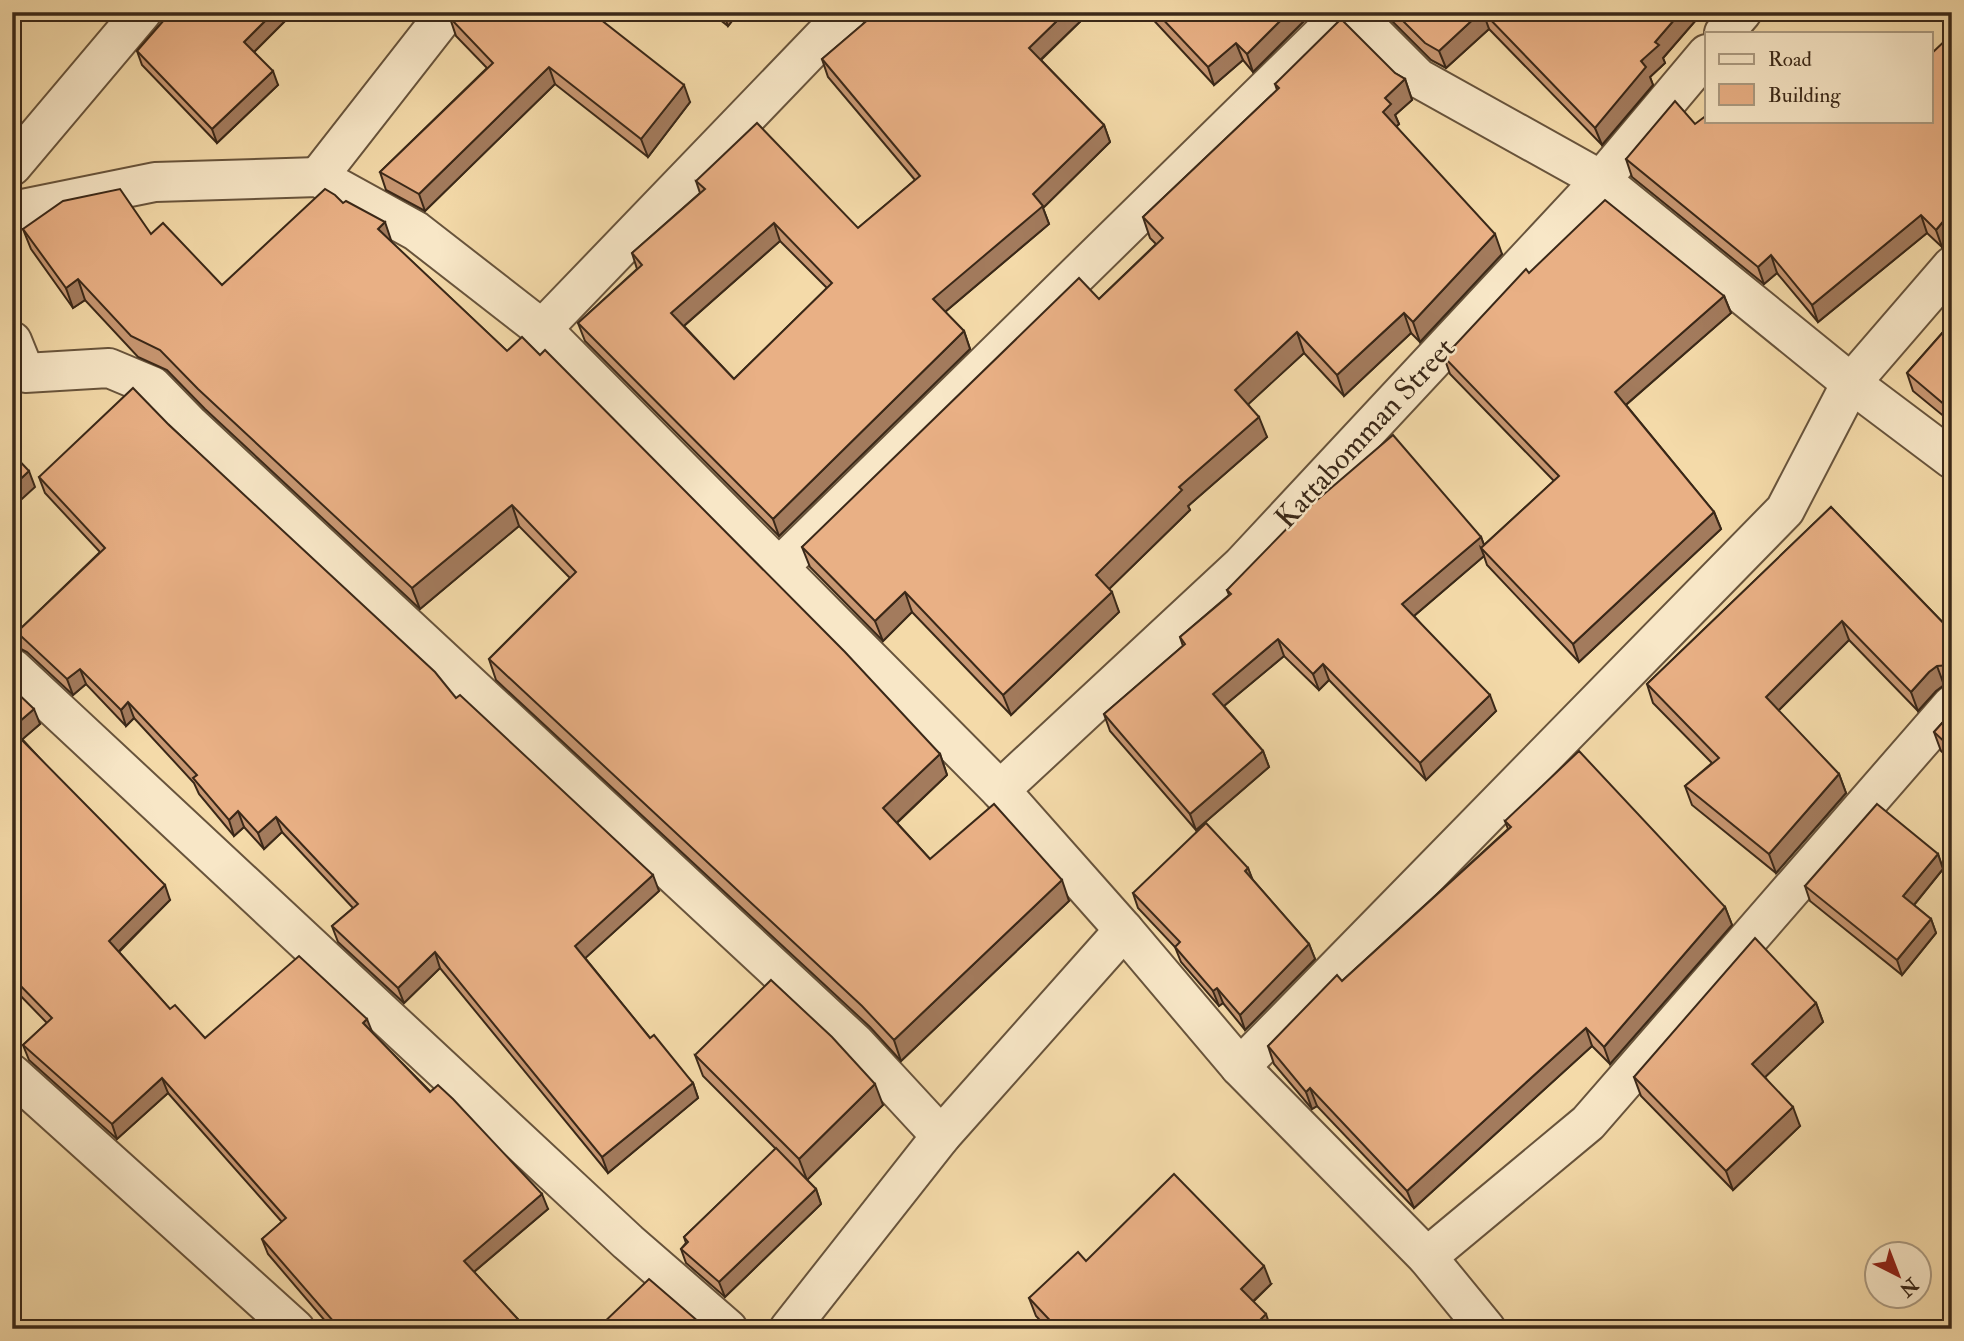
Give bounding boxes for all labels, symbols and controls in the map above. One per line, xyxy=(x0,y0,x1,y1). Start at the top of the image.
legend xyxy=(1705,32,1932,122)
text: Road xyxy=(1768,46,1813,73)
text: Building xyxy=(1768,82,1841,109)
street label: Kattabomman Street xyxy=(1267,330,1463,536)
north arrow xyxy=(1862,1240,1932,1310)
text: N xyxy=(1894,1272,1924,1302)

